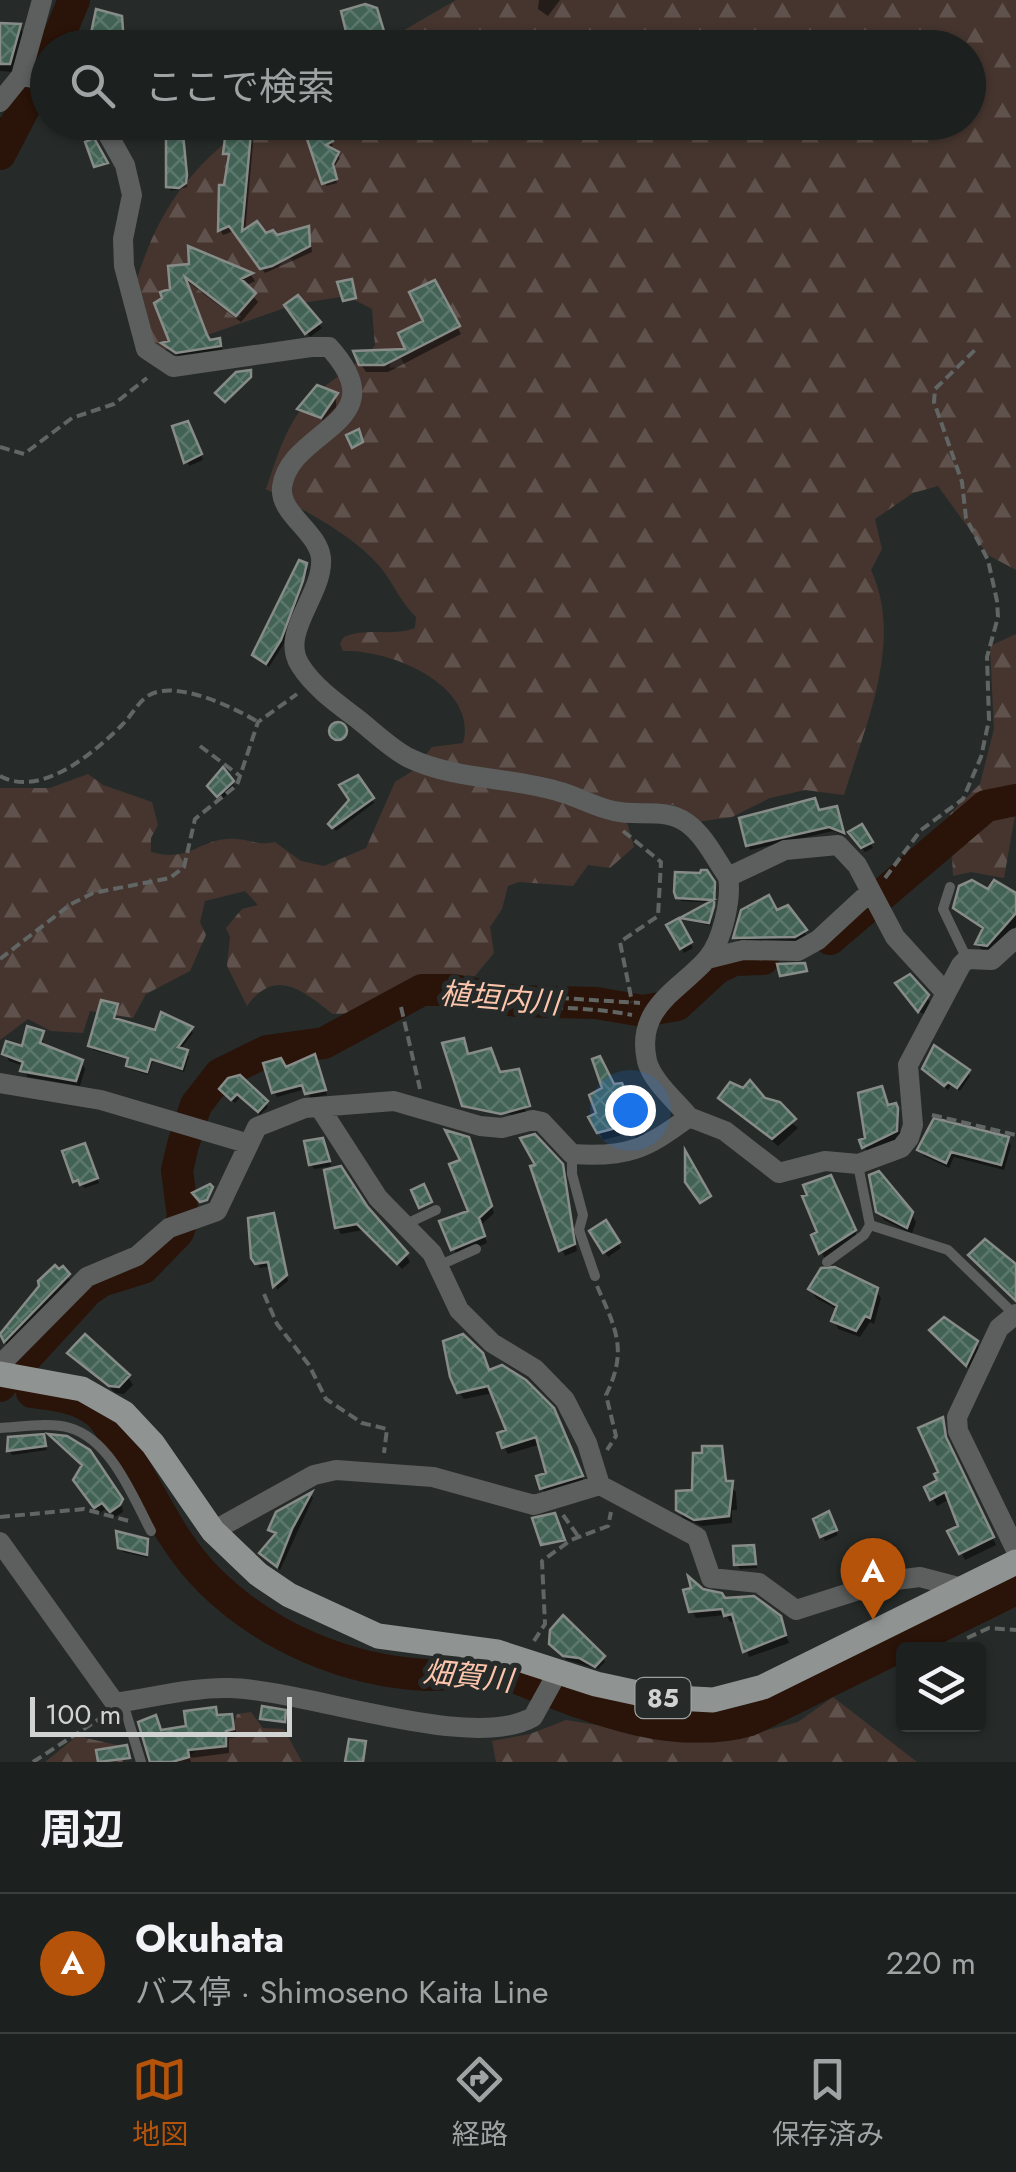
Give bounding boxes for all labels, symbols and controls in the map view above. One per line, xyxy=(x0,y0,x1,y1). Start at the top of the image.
search box xyxy=(30,30,986,140)
icon: search xyxy=(65,58,120,113)
text: ここで検索 xyxy=(145,59,335,114)
water label: 植垣内川 xyxy=(438,971,565,1025)
your location xyxy=(605,1085,656,1136)
pin: A xyxy=(840,1538,906,1620)
map controls xyxy=(896,1642,986,1732)
button: layers xyxy=(896,1642,986,1732)
water label: 畑賀川 xyxy=(421,1650,518,1702)
road number: 85 xyxy=(636,1678,690,1718)
scale bar xyxy=(30,1692,292,1736)
text: 100 m xyxy=(45,1694,121,1735)
text: 周辺 xyxy=(40,1799,124,1860)
text: Okuhata xyxy=(135,1911,284,1966)
text: A xyxy=(61,1940,84,1986)
text: 220 m xyxy=(886,1940,976,1986)
text: バス停 · Shimoseno Kaita Line xyxy=(135,1969,549,2015)
tab: 地図 xyxy=(132,2052,188,2155)
tab: 経路 xyxy=(452,2052,508,2155)
tab: 保存済み xyxy=(772,2052,884,2155)

